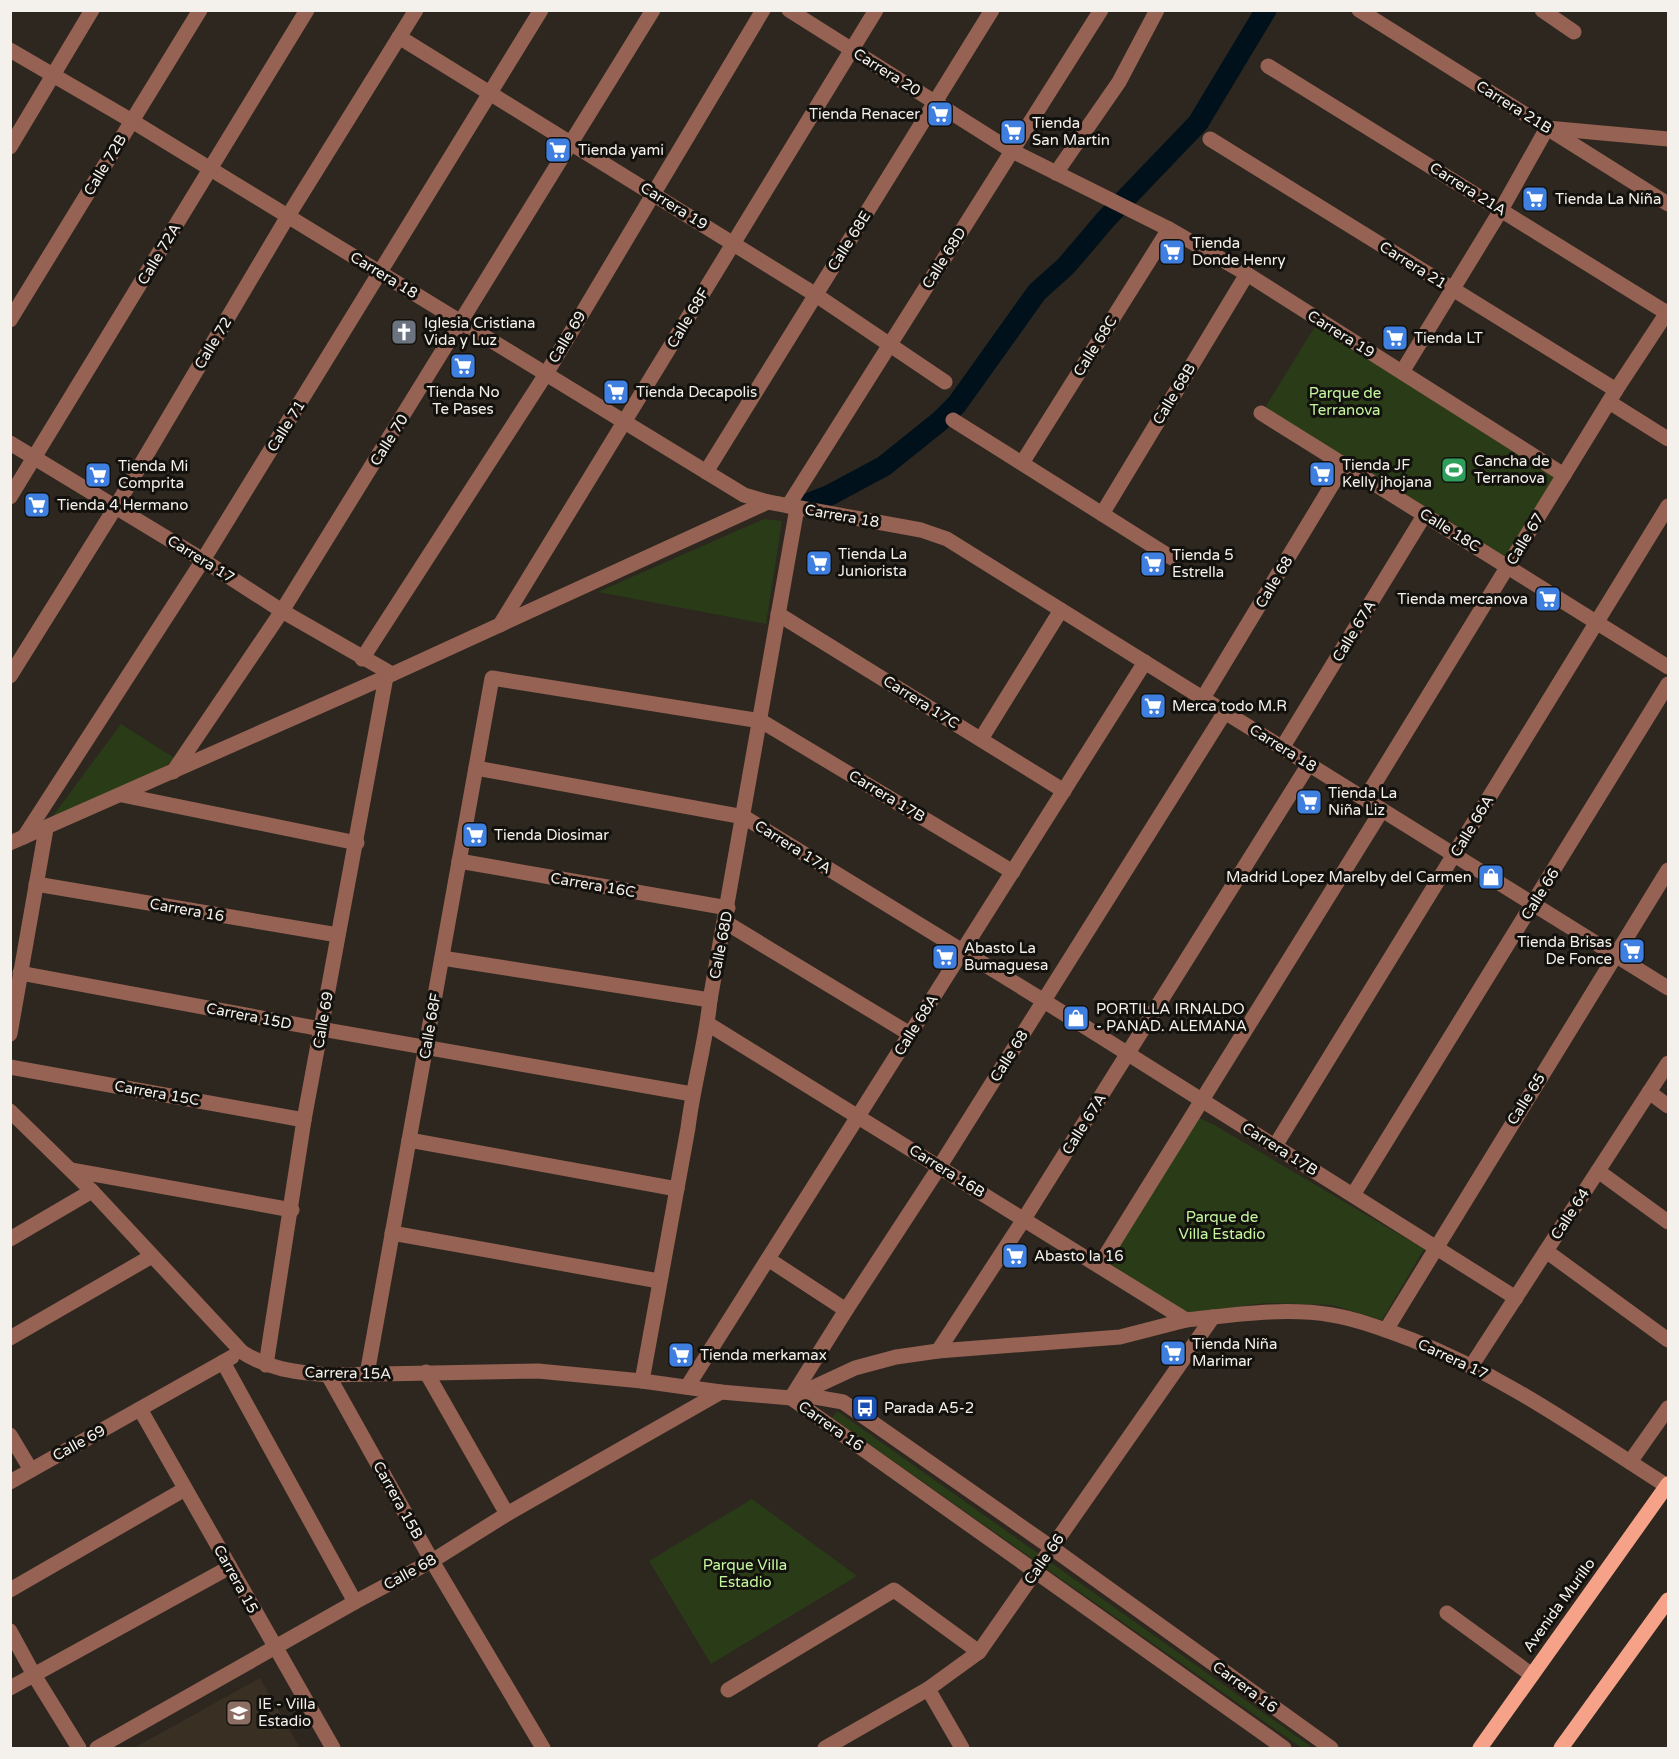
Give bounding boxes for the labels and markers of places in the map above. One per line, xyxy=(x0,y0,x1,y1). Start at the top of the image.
supermarket icon: Tienda Renacer xyxy=(925,99,955,129)
place label: Tienda Renacer xyxy=(809,105,920,123)
place label: Tienda San Martin xyxy=(1032,114,1110,149)
supermarket icon: Tienda San Martin xyxy=(998,117,1028,147)
supermarket icon: Tienda yami xyxy=(543,135,573,165)
place label: Tienda yami xyxy=(578,141,664,159)
supermarket icon: Tienda La Niña xyxy=(1520,184,1550,214)
place label: Tienda La Niña xyxy=(1555,190,1661,208)
place label: Tienda Donde Henry xyxy=(1192,234,1286,269)
supermarket icon: Tienda Donde Henry xyxy=(1157,237,1187,267)
place label: Iglesia Cristiana Vida y Luz xyxy=(424,314,535,349)
church icon: Iglesia Cristiana Vida y Luz xyxy=(389,317,419,347)
supermarket icon: Tienda LT xyxy=(1380,323,1410,353)
place label: Tienda LT xyxy=(1414,329,1483,347)
supermarket icon: Tienda No Te Pases xyxy=(448,351,478,381)
supermarket icon: Tienda Decapolis xyxy=(601,377,631,407)
place label: Tienda No Te Pases xyxy=(426,383,500,418)
place label: Tienda Decapolis xyxy=(636,383,757,401)
place label: Cancha de Terranova xyxy=(1474,452,1549,487)
sports icon: Cancha de Terranova xyxy=(1439,455,1469,485)
place label: Tienda JF Kelly jhojana xyxy=(1342,456,1432,491)
place label: Tienda Mi Comprita xyxy=(118,457,188,492)
supermarket icon: Tienda JF Kelly jhojana xyxy=(1307,459,1337,489)
supermarket icon: Tienda Mi Comprita xyxy=(83,460,113,490)
supermarket icon: Tienda 4 Hermano xyxy=(22,490,52,520)
place label: Tienda 4 Hermano xyxy=(57,496,188,514)
place label: Tienda La Juniorista xyxy=(838,545,907,580)
place label: Tienda 5 Estrella xyxy=(1172,546,1234,581)
supermarket icon: Tienda La Juniorista xyxy=(804,548,834,578)
supermarket icon: Tienda 5 Estrella xyxy=(1138,549,1168,579)
supermarket icon: Tienda mercanova xyxy=(1533,584,1563,614)
place label: Tienda mercanova xyxy=(1397,590,1528,608)
supermarket icon: Merca todo M.R xyxy=(1138,691,1168,721)
place label: Merca todo M.R xyxy=(1172,697,1287,715)
place label: Tienda La Niña Liz xyxy=(1328,784,1397,819)
supermarket icon: Tienda La Niña Liz xyxy=(1294,787,1324,817)
supermarket icon: Tienda Diosimar xyxy=(460,820,490,850)
place label: Tienda Diosimar xyxy=(494,826,609,844)
shop icon: Madrid Lopez Marelby del Carmen xyxy=(1476,862,1506,892)
place label: Madrid Lopez Marelby del Carmen xyxy=(1226,868,1472,886)
place label: Tienda Brisas De Fonce xyxy=(1517,933,1612,968)
supermarket icon: Tienda Brisas De Fonce xyxy=(1617,936,1647,966)
place label: Abasto La Bumaguesa xyxy=(964,939,1048,974)
supermarket icon: Abasto La Bumaguesa xyxy=(930,942,960,972)
place label: PORTILLA IRNALDO - PANAD. ALEMANA xyxy=(1096,1000,1247,1035)
shop icon: PORTILLA IRNALDO - PANAD. ALEMANA xyxy=(1061,1003,1091,1033)
supermarket icon: Abasto la 16 xyxy=(1000,1241,1030,1271)
place label: Abasto la 16 xyxy=(1034,1247,1124,1265)
place label: Tienda Niña Marimar xyxy=(1192,1335,1277,1370)
supermarket icon: Tienda Niña Marimar xyxy=(1158,1338,1188,1368)
supermarket icon: Tienda merkamax xyxy=(666,1340,696,1370)
place label: Tienda merkamax xyxy=(700,1346,827,1364)
bus stop icon: Parada A5-2 xyxy=(850,1393,880,1423)
place label: Parada A5-2 xyxy=(884,1399,974,1417)
place label: IE - Villa Estadio xyxy=(258,1695,316,1730)
school or university icon: IE - Villa Estadio xyxy=(224,1698,254,1728)

